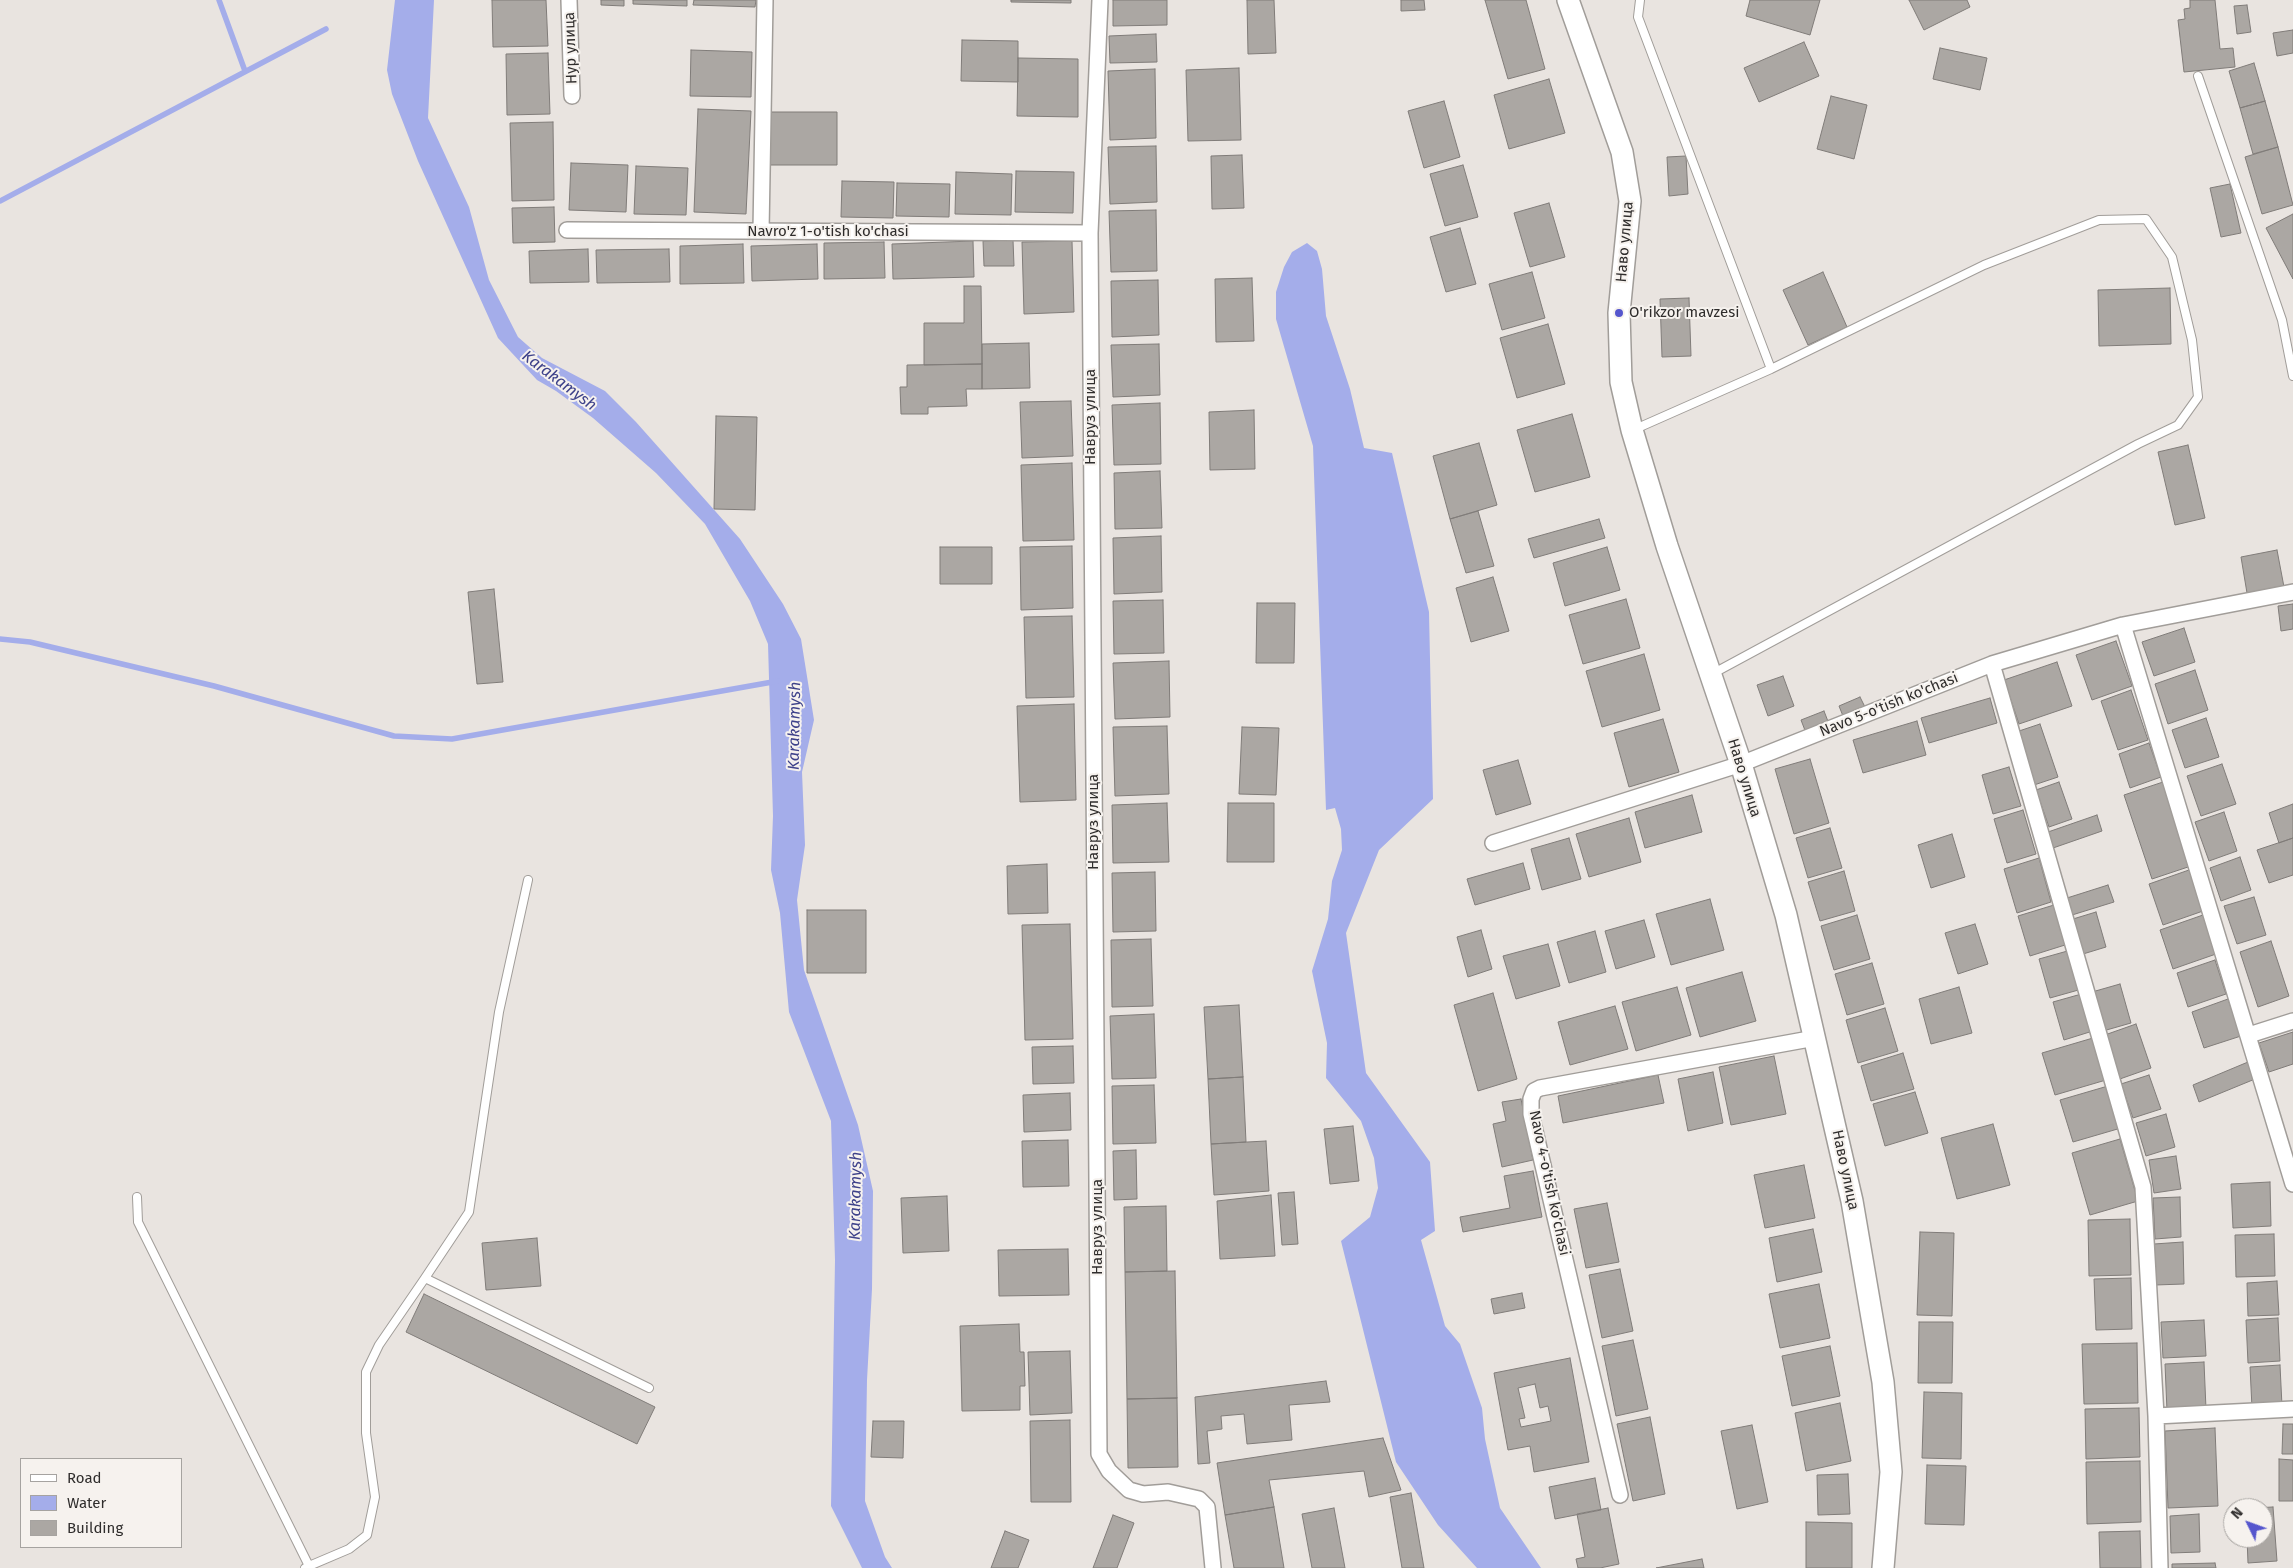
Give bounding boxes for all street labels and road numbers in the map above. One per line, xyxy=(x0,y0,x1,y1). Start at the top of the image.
street label: Нур улица xyxy=(561,12,581,84)
street label: Наво улица xyxy=(1612,201,1638,283)
street label: Navro'z 1-o'tish ko'chasi xyxy=(747,223,909,241)
street label: Навруз улица xyxy=(1082,369,1100,465)
street label: Navo 5-o'tish ko'chasi xyxy=(1817,669,1961,741)
street label: Наво улица xyxy=(1724,737,1764,819)
street label: Навруз улица xyxy=(1085,774,1103,870)
street label: Navo 4-o'tish ko'chasi xyxy=(1525,1109,1573,1257)
street label: Наво улица xyxy=(1828,1128,1862,1212)
street label: Навруз улица xyxy=(1089,1179,1107,1275)

